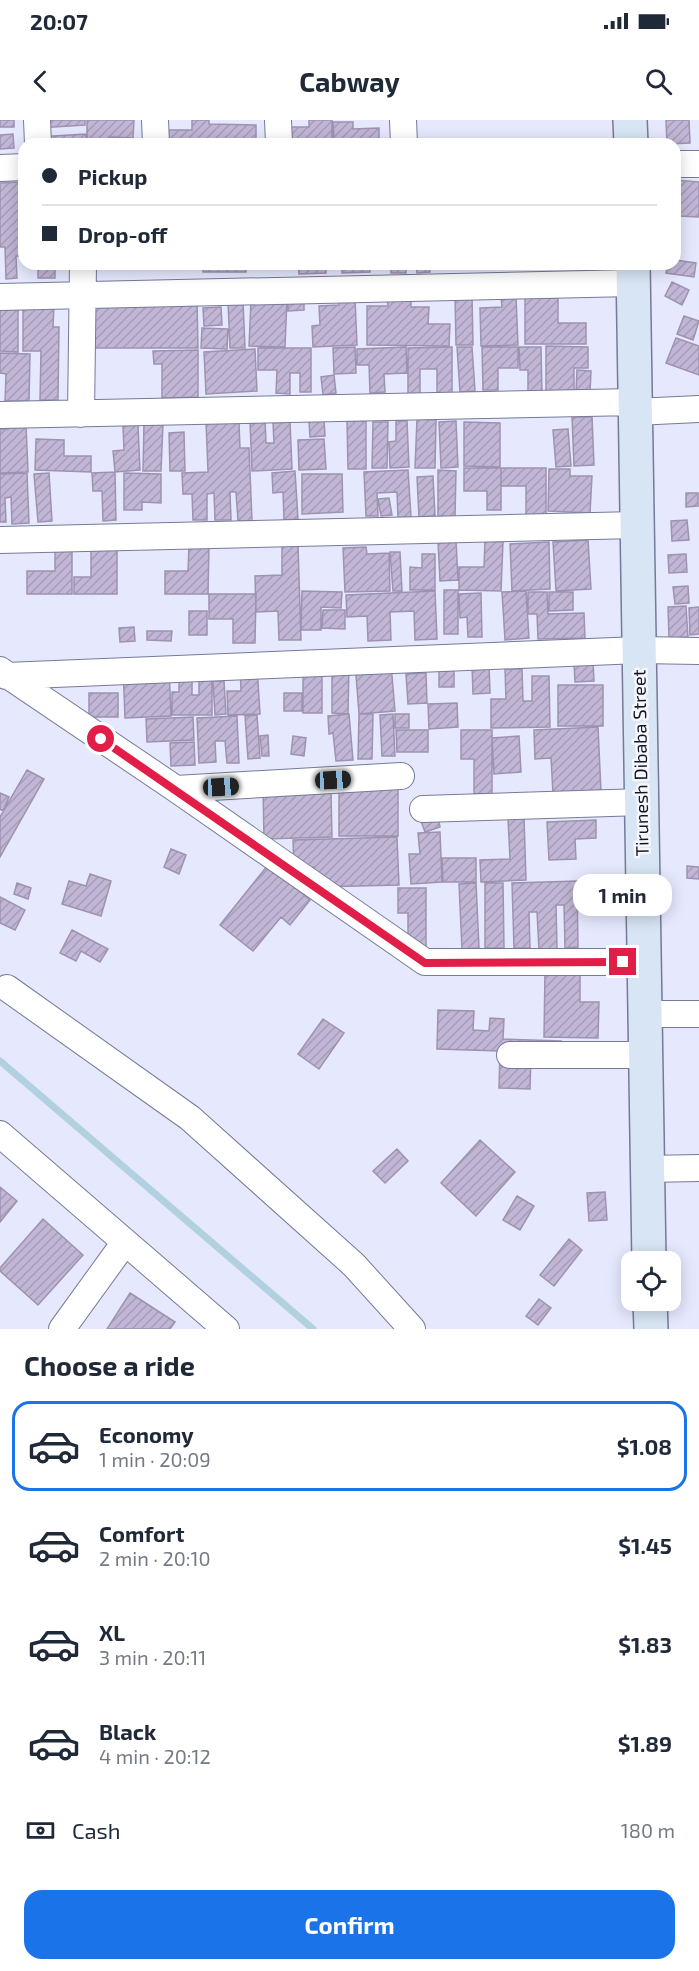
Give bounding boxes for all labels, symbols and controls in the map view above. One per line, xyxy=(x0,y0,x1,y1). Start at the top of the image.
text: 20:07 xyxy=(30,8,88,34)
icon: back xyxy=(24,65,57,98)
text: Cabway xyxy=(299,65,400,97)
icon: search xyxy=(642,65,675,98)
text: Pickup xyxy=(78,163,147,189)
text: Drop-off xyxy=(78,221,167,247)
street label: Tirunesh Dibaba Street xyxy=(627,669,653,857)
route start xyxy=(87,725,114,752)
car xyxy=(315,770,351,790)
car xyxy=(203,777,239,797)
callout: 1 min xyxy=(574,875,672,917)
text: 1 min xyxy=(598,883,647,907)
route end xyxy=(609,948,636,975)
map controls xyxy=(621,1251,681,1311)
button: locate xyxy=(621,1251,681,1311)
text: Choose a ride xyxy=(24,1349,195,1381)
icon: car xyxy=(27,1419,81,1473)
text: Economy xyxy=(99,1421,194,1447)
text: $1.08 xyxy=(617,1433,672,1459)
text: 1 min · 20:09 xyxy=(99,1447,211,1471)
icon: car xyxy=(27,1518,81,1572)
text: Comfort xyxy=(99,1520,184,1546)
text: $1.45 xyxy=(618,1532,672,1558)
text: 2 min · 20:10 xyxy=(99,1546,210,1570)
icon: car xyxy=(27,1617,81,1671)
text: XL xyxy=(99,1619,125,1645)
text: $1.83 xyxy=(618,1631,672,1657)
text: 3 min · 20:11 xyxy=(99,1645,206,1669)
icon: car xyxy=(27,1716,81,1770)
text: Black xyxy=(99,1718,156,1744)
text: $1.89 xyxy=(618,1730,672,1756)
text: 4 min · 20:12 xyxy=(99,1744,211,1768)
icon: cash xyxy=(24,1814,57,1847)
text: Cash xyxy=(72,1817,121,1843)
text: 180 m xyxy=(621,1818,675,1842)
button: Confirm xyxy=(24,1890,675,1959)

